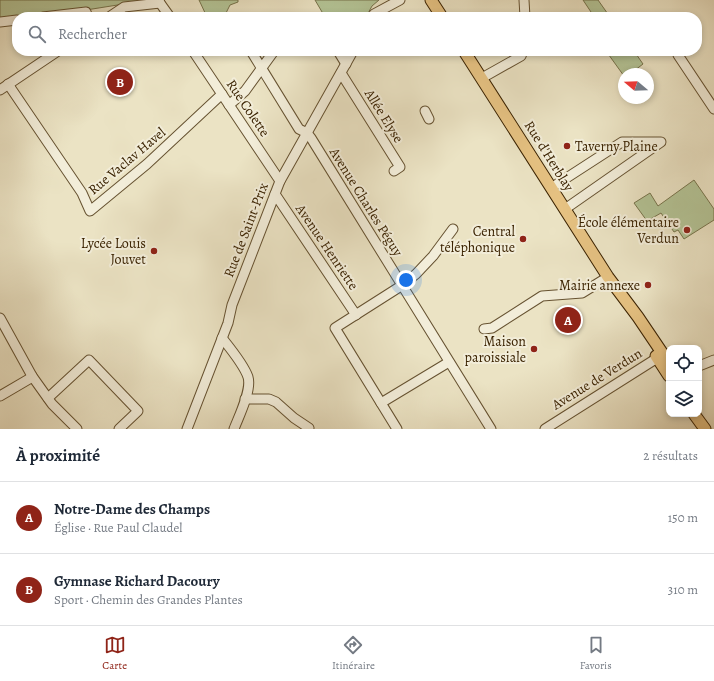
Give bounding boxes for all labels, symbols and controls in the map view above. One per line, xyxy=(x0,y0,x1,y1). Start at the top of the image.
search box xyxy=(12,12,702,56)
icon: search xyxy=(26,23,48,45)
text: Rechercher xyxy=(58,24,127,44)
pin: B xyxy=(107,67,133,97)
north arrow xyxy=(618,68,654,104)
street label: Rue Colette xyxy=(222,76,274,140)
street label: Allée Elyse xyxy=(360,85,408,146)
street label: Rue d'Herblay xyxy=(520,117,579,195)
street label: Rue Vaclav Havel xyxy=(84,123,170,199)
place label: Taverny Plaine xyxy=(575,137,658,156)
marker: Taverny Plaine xyxy=(562,141,572,151)
street label: Avenue Charles Péguy xyxy=(324,143,408,261)
street label: Rue de Saint-Prix xyxy=(219,180,273,280)
street label: Avenue Henriette xyxy=(291,199,363,294)
place label: École élémentaire Verdun xyxy=(578,213,679,248)
place label: Central téléphonique xyxy=(440,222,516,257)
marker: École élémentaire Verdun xyxy=(682,225,692,235)
place label: Lycée Louis Jouvet xyxy=(81,234,146,269)
marker: Central téléphonique xyxy=(518,234,528,244)
marker: Lycée Louis Jouvet xyxy=(149,246,159,256)
your location xyxy=(396,270,416,290)
place label: Mairie annexe xyxy=(559,276,640,295)
marker: Mairie annexe xyxy=(643,280,653,290)
pin: A xyxy=(555,305,581,335)
place label: Maison paroissiale xyxy=(465,332,526,367)
marker: Maison paroissiale xyxy=(529,344,539,354)
street label: Avenue de Verdun xyxy=(548,344,646,415)
map controls xyxy=(666,345,702,417)
button: locate xyxy=(666,345,702,381)
button: layers xyxy=(666,381,702,417)
text: À proximité xyxy=(16,444,100,467)
text: 2 résultats xyxy=(643,447,698,464)
text: Notre-Dame des Champs xyxy=(54,499,210,519)
text: A xyxy=(25,509,33,526)
text: 150 m xyxy=(668,509,698,526)
text: Église · Rue Paul Claudel xyxy=(54,519,182,536)
text: Gymnase Richard Dacoury xyxy=(54,571,220,591)
text: B xyxy=(25,581,33,598)
text: 310 m xyxy=(668,581,698,598)
text: Sport · Chemin des Grandes Plantes xyxy=(54,591,243,608)
tab: Carte xyxy=(102,634,127,673)
tab: Itinéraire xyxy=(332,634,375,673)
tab: Favoris xyxy=(580,634,612,673)

